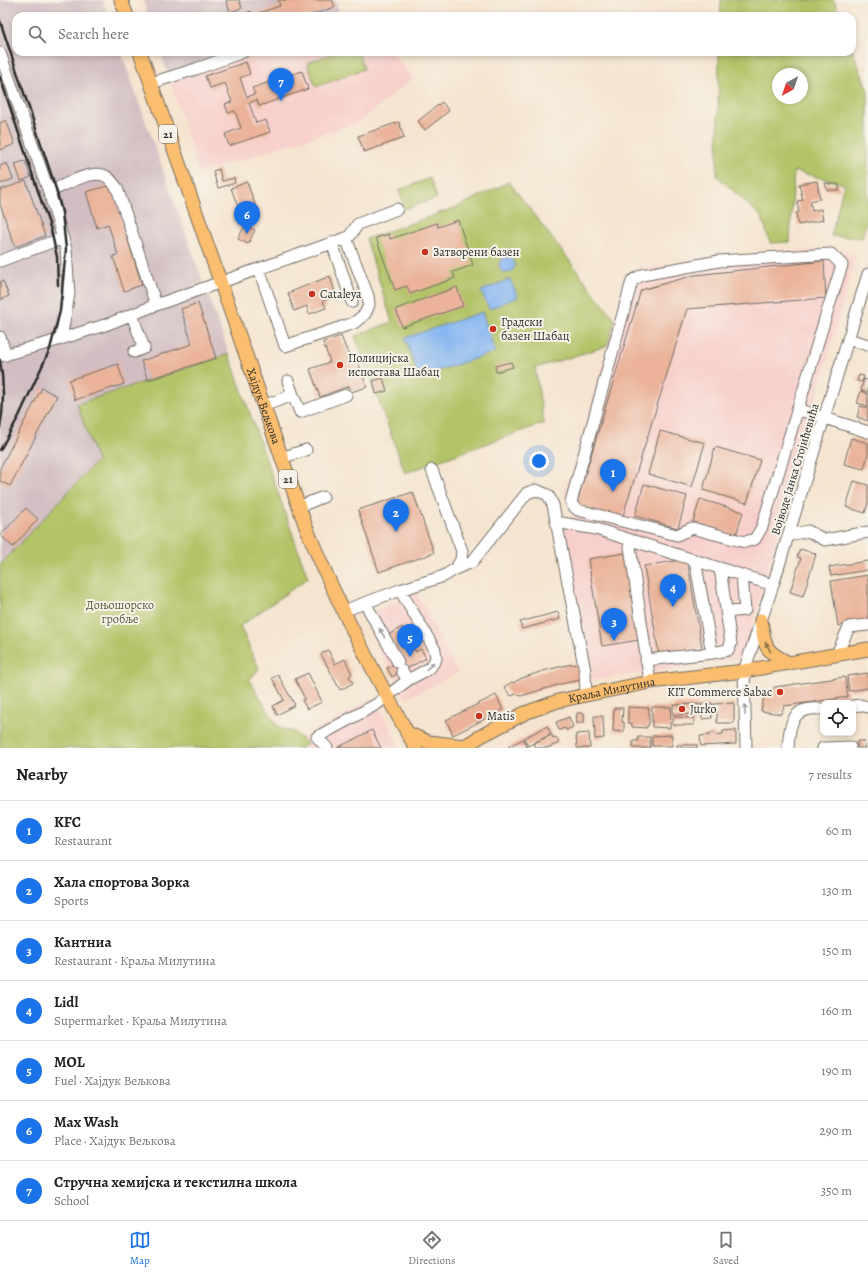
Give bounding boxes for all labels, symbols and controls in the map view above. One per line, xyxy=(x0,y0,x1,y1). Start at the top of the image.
search box xyxy=(12,12,856,56)
icon: search xyxy=(26,23,48,45)
text: Search here xyxy=(58,24,129,44)
pin: 7 xyxy=(268,68,294,101)
north arrow xyxy=(772,68,808,104)
road number: 21 xyxy=(159,125,177,143)
pin: 6 xyxy=(234,201,260,234)
place label: Затворени базен xyxy=(433,244,520,260)
marker: Затворени базен xyxy=(420,247,430,257)
place label: Cataleya xyxy=(320,286,362,302)
marker: Cataleya xyxy=(307,289,317,299)
place label: Градски базен Шабац xyxy=(501,314,570,344)
marker: Градски базен Шабац xyxy=(488,324,498,334)
place label: Полицијска испостава Шабац xyxy=(348,350,440,380)
marker: Полицијска испостава Шабац xyxy=(335,360,345,370)
street label: Хајдук Вељкова xyxy=(243,366,285,447)
street label: Војводе Јанка Стојићевића xyxy=(767,401,823,537)
your location xyxy=(529,451,549,471)
pin: 1 xyxy=(600,459,626,492)
road number: 21 xyxy=(279,470,297,488)
pin: 2 xyxy=(383,499,409,532)
pin: 4 xyxy=(660,574,686,607)
park label: Доњошорско гробље xyxy=(86,597,154,627)
pin: 3 xyxy=(601,608,627,641)
pin: 5 xyxy=(397,624,423,657)
one-way arrow xyxy=(378,627,385,639)
one-way arrow xyxy=(764,641,771,653)
one-way arrow xyxy=(425,661,435,671)
street label: Краља Милутина xyxy=(567,673,657,707)
place label: KIT Commerce Šabac xyxy=(667,684,772,700)
marker: KIT Commerce Šabac xyxy=(775,687,785,697)
map controls xyxy=(820,700,856,736)
button: locate xyxy=(820,700,856,736)
place label: Jurko xyxy=(690,701,716,717)
one-way arrow xyxy=(742,703,748,716)
marker: Jurko xyxy=(677,704,687,714)
place label: Matis xyxy=(487,708,515,724)
marker: Matis xyxy=(474,711,484,721)
text: Nearby xyxy=(16,763,67,786)
text: 7 results xyxy=(808,766,852,783)
text: KFC xyxy=(54,812,81,832)
text: 1 xyxy=(27,822,31,839)
text: 60 m xyxy=(826,822,852,839)
text: Restaurant xyxy=(54,832,112,849)
text: Хала спортова Зорка xyxy=(54,872,190,892)
text: 2 xyxy=(26,882,32,899)
text: 130 m xyxy=(822,882,852,899)
text: Sports xyxy=(54,892,89,909)
text: Кантниа xyxy=(54,932,112,952)
text: 3 xyxy=(26,942,32,959)
text: 150 m xyxy=(822,942,852,959)
text: Restaurant · Краља Милутина xyxy=(54,952,216,969)
text: Lidl xyxy=(54,992,78,1012)
text: 4 xyxy=(26,1002,32,1019)
text: 160 m xyxy=(821,1002,852,1019)
text: Supermarket · Краља Милутина xyxy=(54,1012,227,1029)
text: MOL xyxy=(54,1052,85,1072)
text: 5 xyxy=(26,1062,32,1079)
text: 190 m xyxy=(821,1062,852,1079)
text: Fuel · Хајдук Вељкова xyxy=(54,1072,171,1089)
text: Max Wash xyxy=(54,1112,119,1132)
text: 6 xyxy=(26,1122,32,1139)
text: 290 m xyxy=(820,1122,852,1139)
text: Place · Хајдук Вељкова xyxy=(54,1132,176,1149)
text: Стручна хемијска и текстилна школа xyxy=(54,1172,297,1192)
text: 7 xyxy=(26,1182,32,1199)
text: 350 m xyxy=(821,1182,852,1199)
text: School xyxy=(54,1192,89,1209)
tab: Map xyxy=(129,1229,151,1268)
tab: Directions xyxy=(408,1229,456,1268)
tab: Saved xyxy=(713,1229,739,1268)

